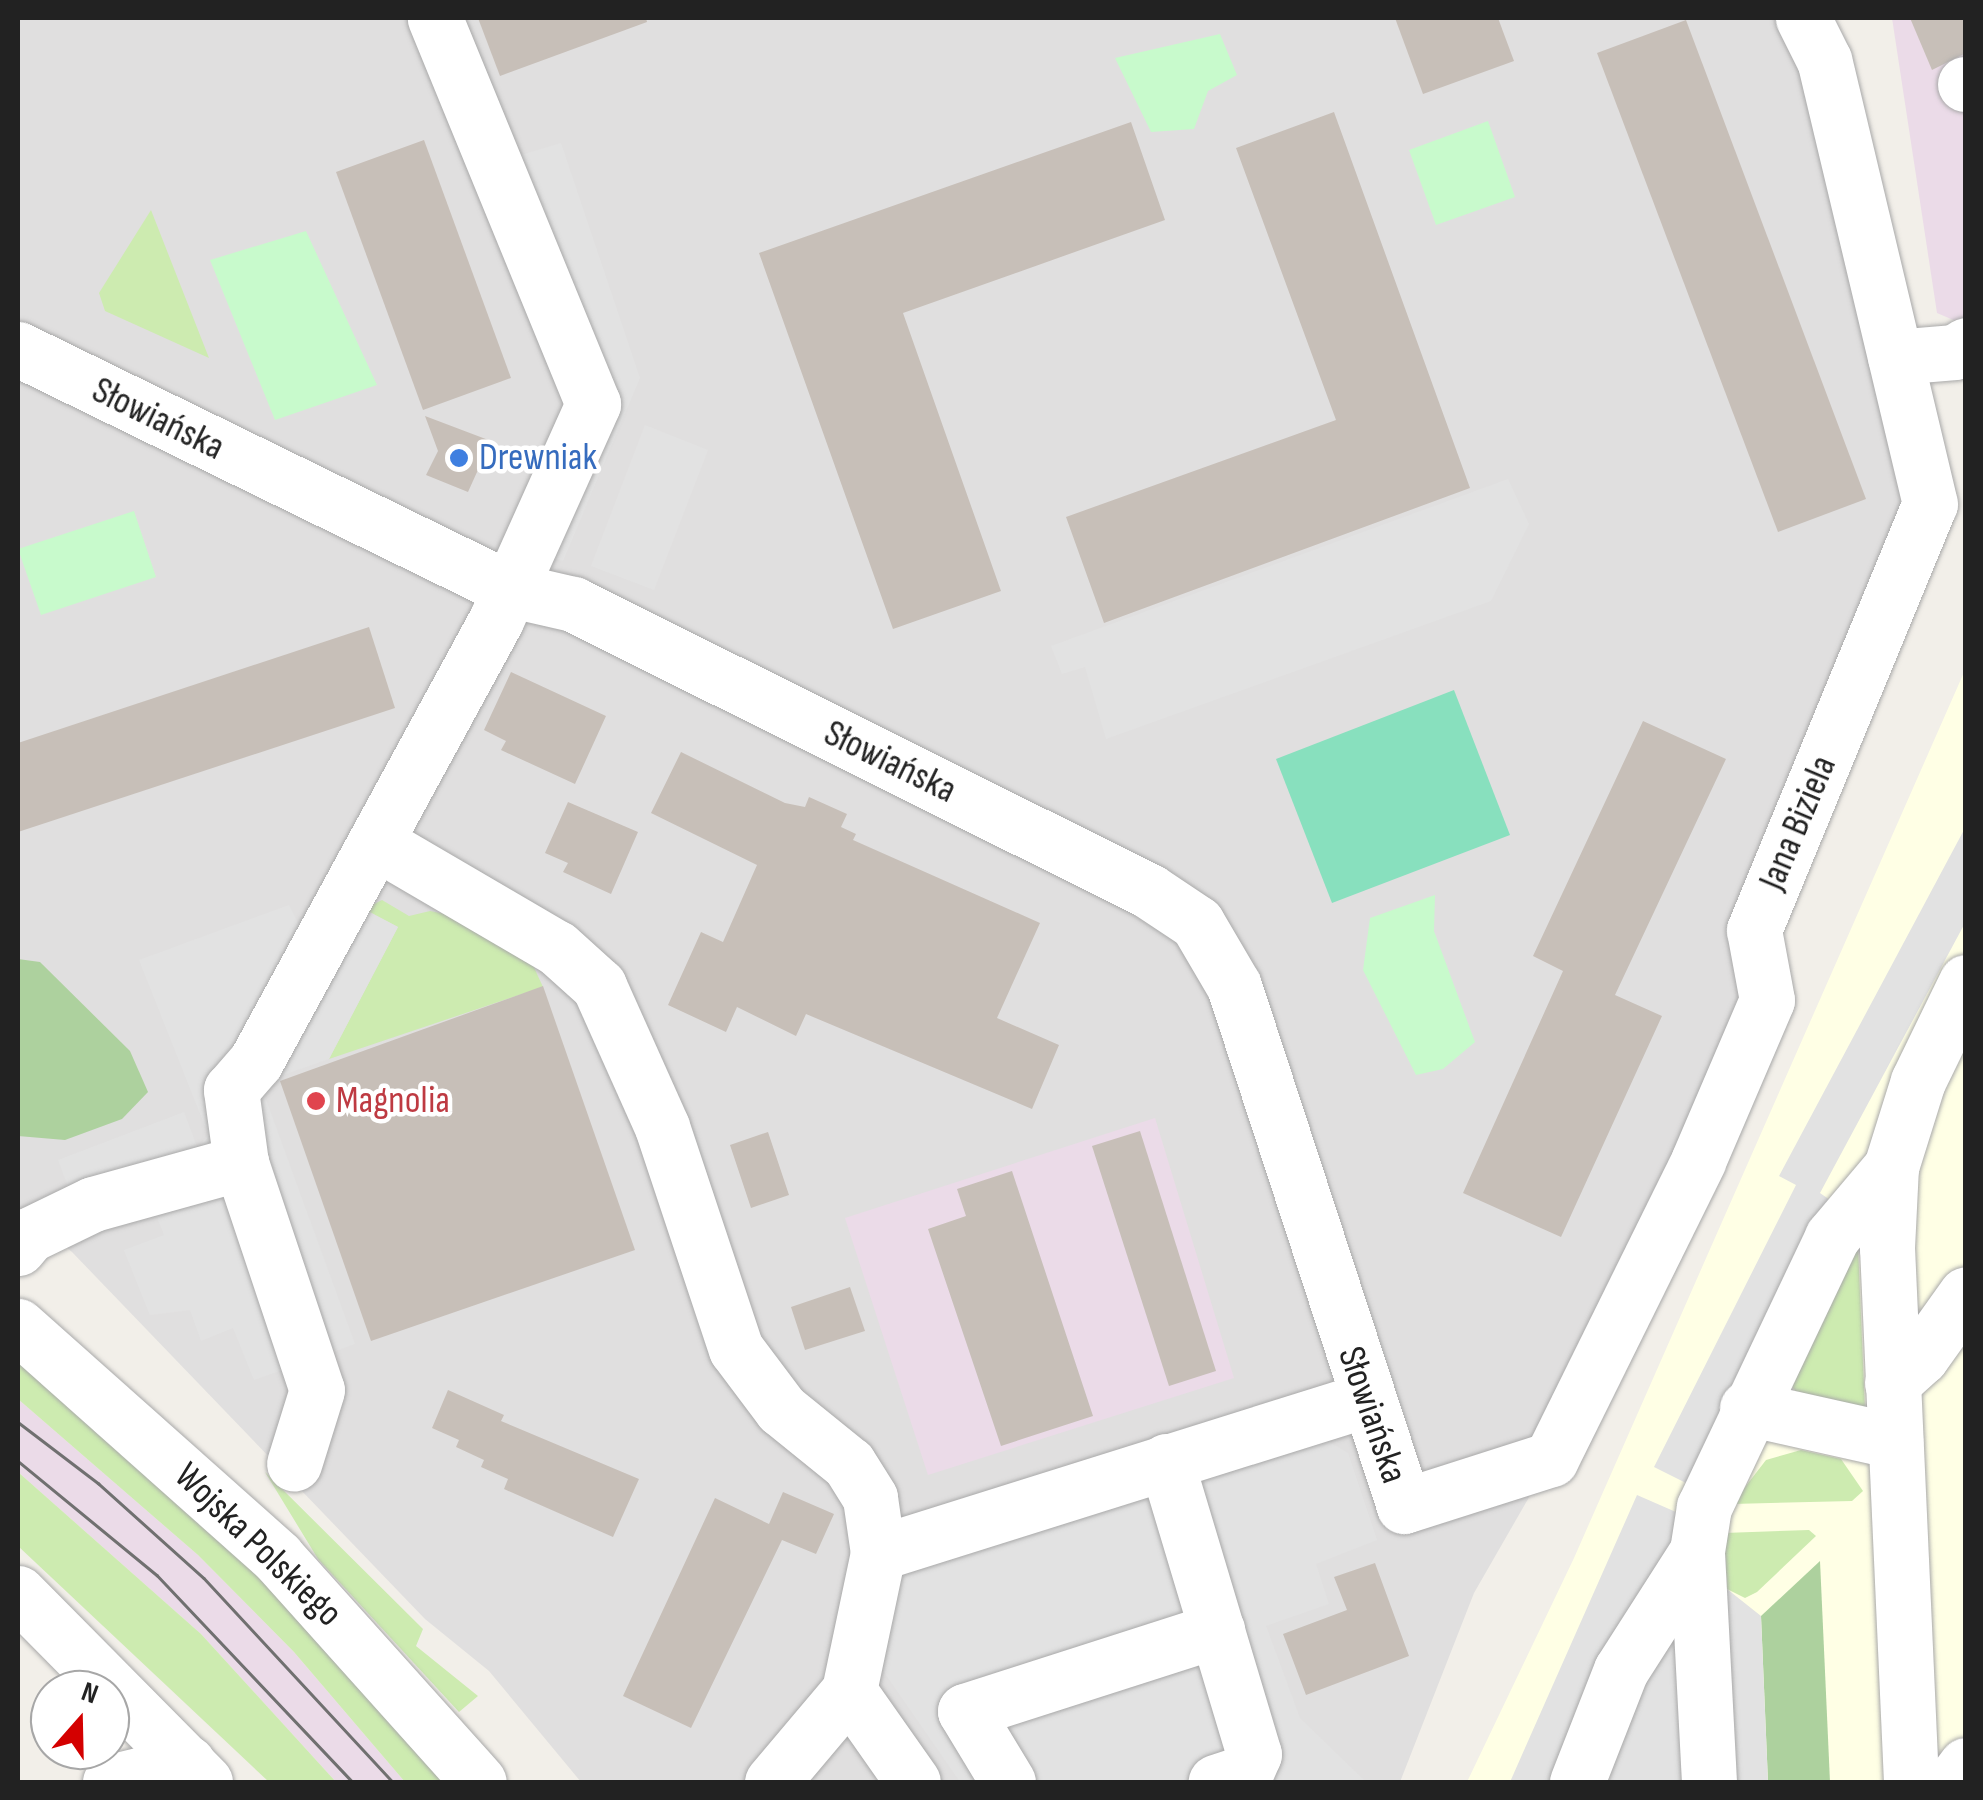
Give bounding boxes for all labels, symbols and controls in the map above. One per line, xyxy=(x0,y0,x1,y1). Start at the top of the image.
street label: Słowiańska xyxy=(85,368,231,470)
place label: Drewniak xyxy=(479,435,597,481)
marker: Drewniak xyxy=(448,447,470,469)
street label: Słowiańska xyxy=(817,711,963,813)
street label: Jana Biziela xyxy=(1749,749,1847,897)
place label: Magnolia xyxy=(336,1078,450,1124)
marker: Magnolia xyxy=(305,1090,327,1112)
street label: Słowiańska xyxy=(1327,1341,1417,1489)
street label: Wojska Polskiego xyxy=(165,1454,351,1636)
north arrow xyxy=(30,1670,130,1770)
text: N xyxy=(77,1675,102,1711)

